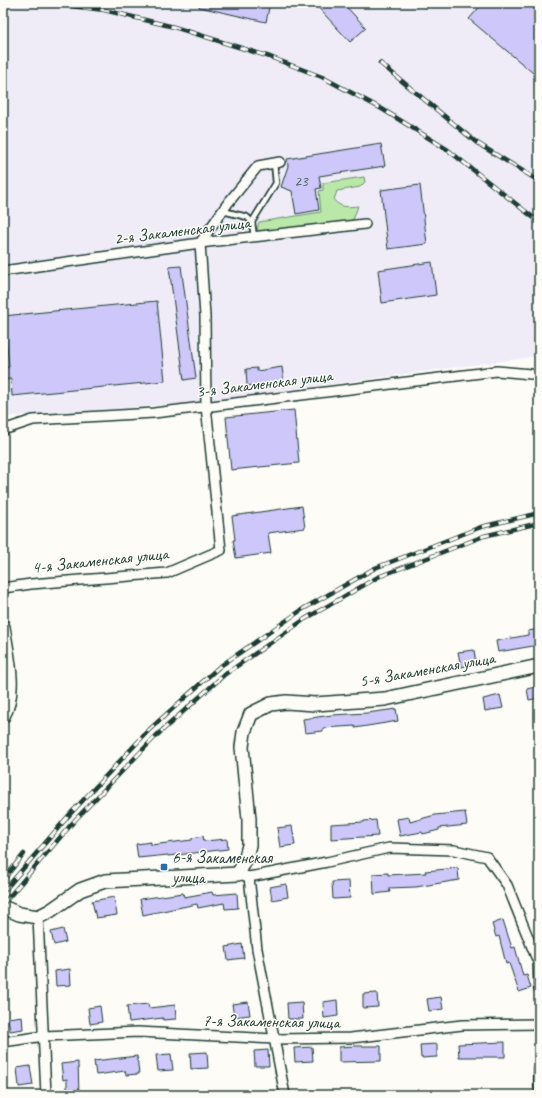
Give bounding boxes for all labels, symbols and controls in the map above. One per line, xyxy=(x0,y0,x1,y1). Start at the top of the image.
house number: 23 xyxy=(294,172,309,191)
street label: 2-я Закаменская улица xyxy=(113,211,253,249)
street label: 3-я Закаменская улица xyxy=(195,364,335,402)
street label: 4-я Закаменская улица xyxy=(31,543,171,578)
street label: 5-я Закаменская улица xyxy=(358,647,498,692)
place label: 6-я Закаменская улица xyxy=(171,847,273,888)
marker: 6-я Закаменская улица xyxy=(159,862,169,872)
street label: 7-я Закаменская улица xyxy=(202,1010,342,1033)

